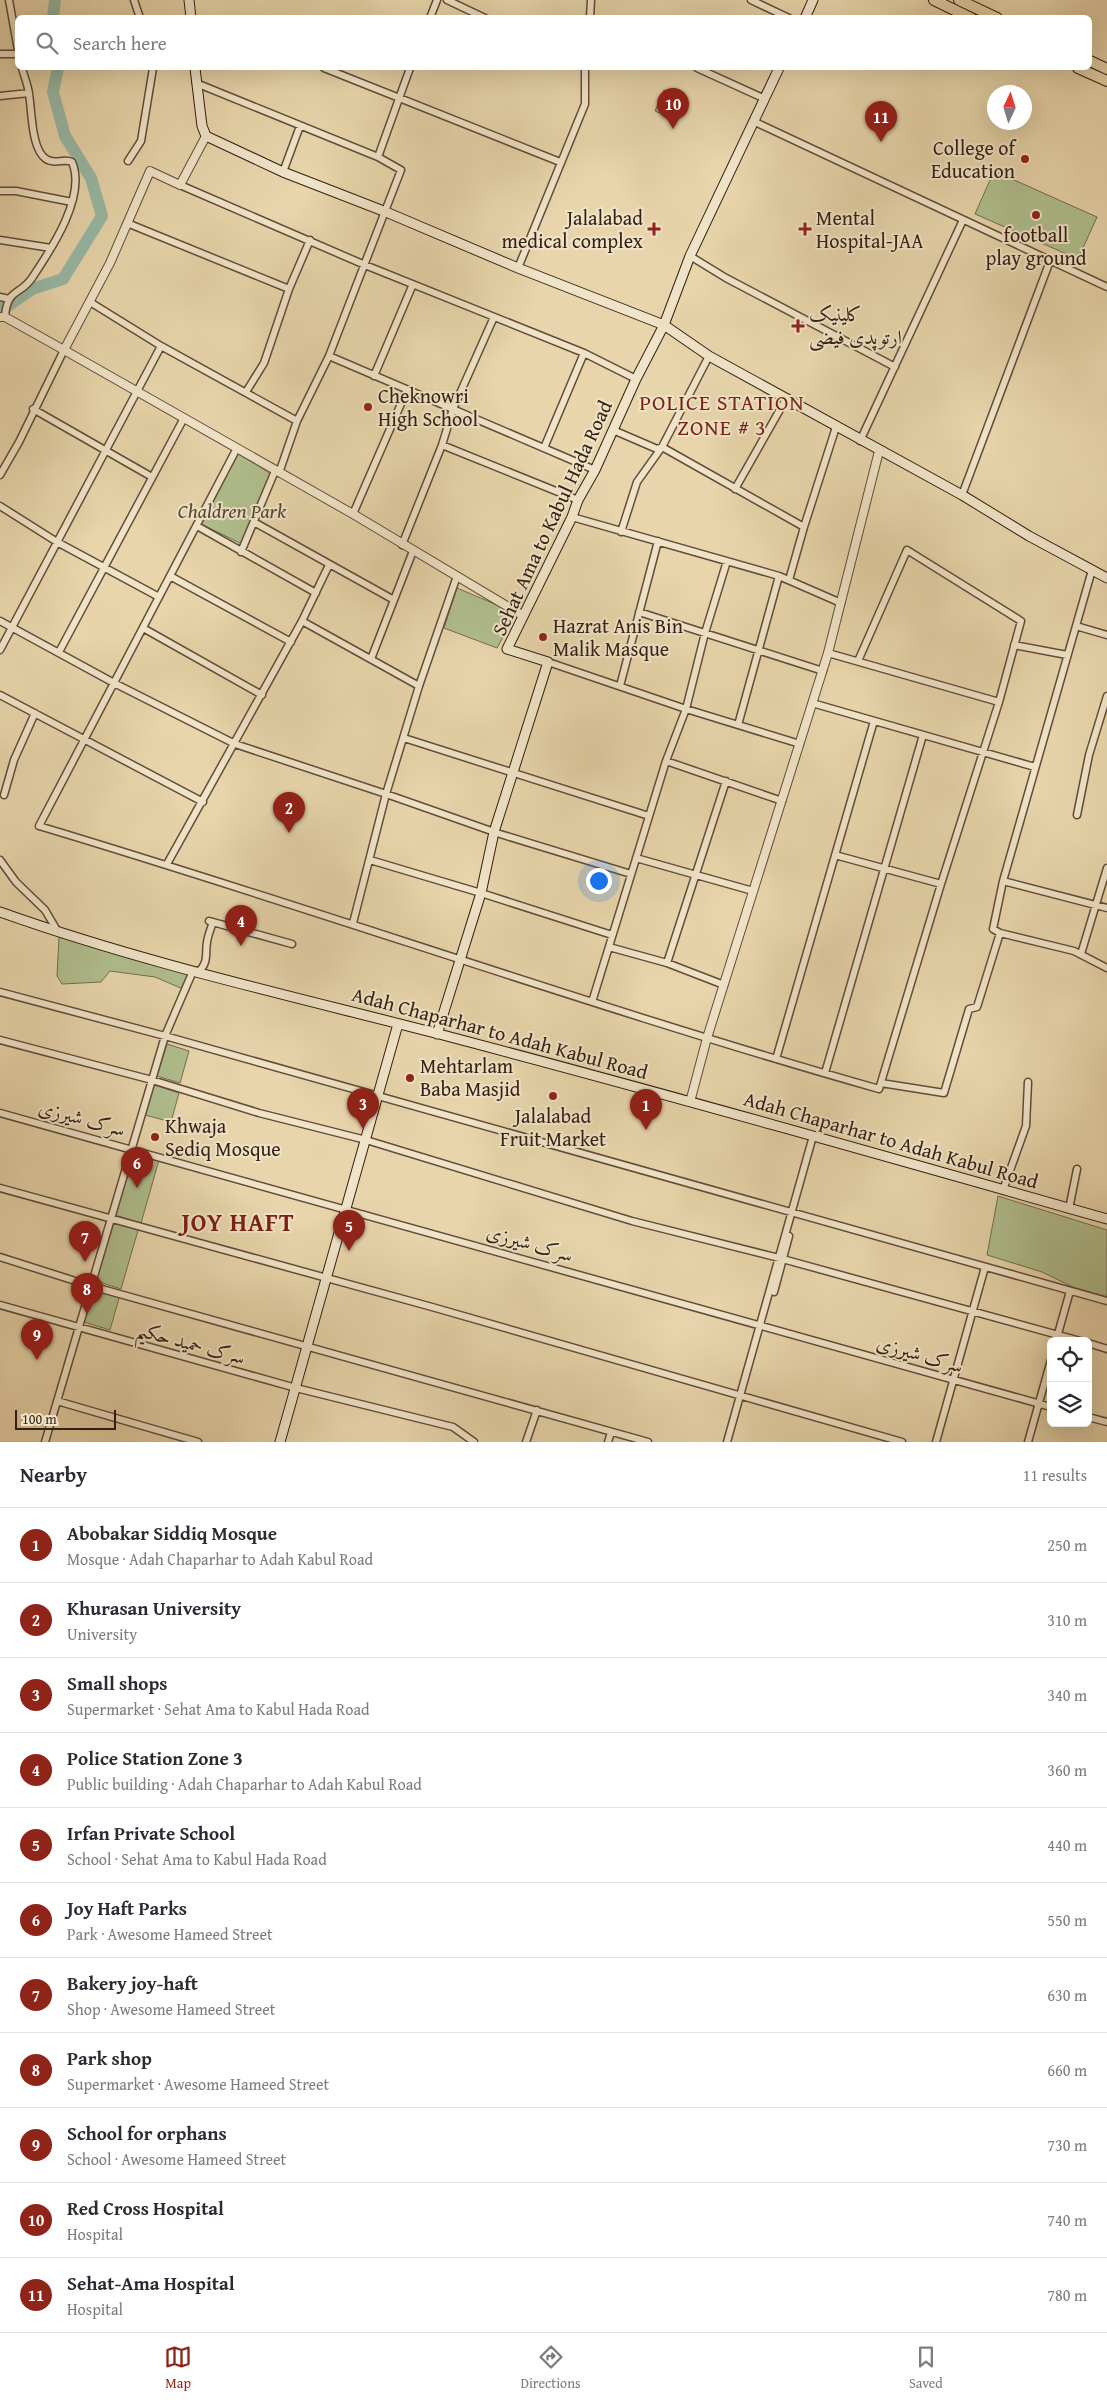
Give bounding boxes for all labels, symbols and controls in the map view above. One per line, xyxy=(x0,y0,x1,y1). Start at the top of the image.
search box xyxy=(15,15,1092,70)
icon: search xyxy=(33,29,61,57)
text: Search here xyxy=(73,29,167,57)
north arrow xyxy=(987,85,1032,130)
pin: 10 xyxy=(657,88,689,129)
pin: 11 xyxy=(865,101,897,142)
place label: College of Education xyxy=(931,133,1018,185)
marker: College of Education xyxy=(1019,153,1031,165)
place label: Jalalabad medical complex xyxy=(502,203,644,255)
place label: Mental Hospital-JAA xyxy=(816,203,923,255)
marker: football play ground xyxy=(1030,209,1042,221)
place label: football play ground xyxy=(985,220,1087,272)
marker: Jalalabad medical complex xyxy=(647,222,661,236)
marker: Mental Hospital-JAA xyxy=(798,222,812,236)
place label: کلینیک ارتوپدی فیضی xyxy=(809,299,902,352)
marker: کلینیک ارتوپدی فیضی xyxy=(791,319,805,333)
place label: Cheknowri High School xyxy=(378,381,478,433)
district label: POLICE STATION ZONE # 3 xyxy=(639,386,805,443)
street label: Sehat Ama to Kabul Hada Road xyxy=(484,395,619,640)
marker: Cheknowri High School xyxy=(362,401,374,413)
park label: Chaldren Park xyxy=(178,496,287,525)
place label: Hazrat Anis Bin Malik Masque xyxy=(553,611,683,663)
marker: Hazrat Anis Bin Malik Masque xyxy=(537,631,549,643)
pin: 2 xyxy=(273,792,305,833)
your location xyxy=(586,868,612,894)
pin: 4 xyxy=(225,905,257,946)
street label: Adah Chaparhar to Adah Kabul Road xyxy=(349,979,652,1086)
place label: Mehtarlam Baba Masjid xyxy=(420,1051,521,1103)
marker: Mehtarlam Baba Masjid xyxy=(404,1072,416,1084)
street label: Adah Chaparhar to Adah Kabul Road xyxy=(740,1084,1042,1196)
pin: 3 xyxy=(347,1088,379,1129)
pin: 1 xyxy=(630,1089,662,1130)
marker: Jalalabad Fruit Market xyxy=(547,1090,559,1102)
street label: سرک شیرزی xyxy=(35,1092,129,1143)
place label: Jalalabad Fruit Market xyxy=(500,1101,606,1153)
place label: Khwaja Sediq Mosque xyxy=(165,1111,281,1163)
marker: Khwaja Sediq Mosque xyxy=(149,1131,161,1143)
pin: 6 xyxy=(121,1147,153,1188)
district label: JOY HAFT xyxy=(177,1204,295,1240)
pin: 5 xyxy=(333,1210,365,1251)
street label: سرک شیرزی xyxy=(483,1216,577,1269)
pin: 7 xyxy=(69,1221,101,1262)
pin: 8 xyxy=(71,1273,103,1314)
street label: سرک حمید حکیم xyxy=(132,1314,249,1377)
pin: 9 xyxy=(21,1319,53,1360)
street label: سرک شیرزی xyxy=(873,1327,967,1380)
map controls xyxy=(1047,1337,1092,1427)
button: locate xyxy=(1047,1337,1092,1382)
button: layers xyxy=(1047,1382,1092,1427)
scale bar xyxy=(15,1407,116,1430)
text: 100 m xyxy=(22,1409,57,1429)
text: Nearby xyxy=(20,1459,87,1490)
text: 11 results xyxy=(1023,1463,1087,1487)
text: Abobakar Siddiq Mosque xyxy=(67,1519,277,1547)
text: 1 xyxy=(32,1533,40,1557)
text: 250 m xyxy=(1047,1533,1087,1557)
text: Mosque · Adah Chaparhar to Adah Kabul Road xyxy=(67,1547,373,1571)
text: Khurasan University xyxy=(67,1594,241,1622)
text: 2 xyxy=(32,1608,40,1632)
text: 310 m xyxy=(1047,1608,1087,1632)
text: University xyxy=(67,1622,137,1646)
text: Small shops xyxy=(67,1669,167,1697)
text: 3 xyxy=(32,1683,40,1707)
text: 340 m xyxy=(1047,1683,1087,1707)
text: Supermarket · Sehat Ama to Kabul Hada Road xyxy=(67,1697,370,1721)
text: Police Station Zone 3 xyxy=(67,1744,243,1772)
text: 4 xyxy=(32,1758,40,1782)
text: 360 m xyxy=(1047,1758,1087,1782)
text: Public building · Adah Chaparhar to Adah Kabul Road xyxy=(67,1772,422,1796)
text: Irfan Private School xyxy=(67,1819,235,1847)
text: 5 xyxy=(32,1833,40,1857)
text: 440 m xyxy=(1047,1833,1087,1857)
text: School · Sehat Ama to Kabul Hada Road xyxy=(67,1847,327,1871)
text: Joy Haft Parks xyxy=(67,1894,187,1922)
text: 6 xyxy=(32,1908,40,1932)
text: 550 m xyxy=(1047,1908,1087,1932)
text: Park · Awesome Hameed Street xyxy=(67,1922,273,1946)
text: Bakery joy-haft xyxy=(67,1969,198,1997)
text: 7 xyxy=(32,1983,40,2007)
text: 630 m xyxy=(1047,1983,1087,2007)
text: Shop · Awesome Hameed Street xyxy=(67,1997,275,2021)
text: Park shop xyxy=(67,2044,152,2072)
text: 8 xyxy=(32,2058,40,2082)
text: 660 m xyxy=(1047,2058,1087,2082)
text: Supermarket · Awesome Hameed Street xyxy=(67,2072,329,2096)
text: School for orphans xyxy=(67,2119,227,2147)
text: 9 xyxy=(32,2133,40,2157)
text: 730 m xyxy=(1047,2133,1087,2157)
text: School · Awesome Hameed Street xyxy=(67,2147,286,2171)
text: Red Cross Hospital xyxy=(67,2194,224,2222)
text: 10 xyxy=(28,2208,44,2232)
text: 740 m xyxy=(1047,2208,1087,2232)
text: Hospital xyxy=(67,2222,123,2246)
text: Sehat-Ama Hospital xyxy=(67,2269,235,2297)
text: 11 xyxy=(28,2283,44,2307)
text: 780 m xyxy=(1047,2283,1087,2307)
text: Hospital xyxy=(67,2297,123,2321)
tab: Map xyxy=(164,2343,192,2393)
tab: Directions xyxy=(520,2343,581,2393)
tab: Saved xyxy=(909,2343,943,2393)

